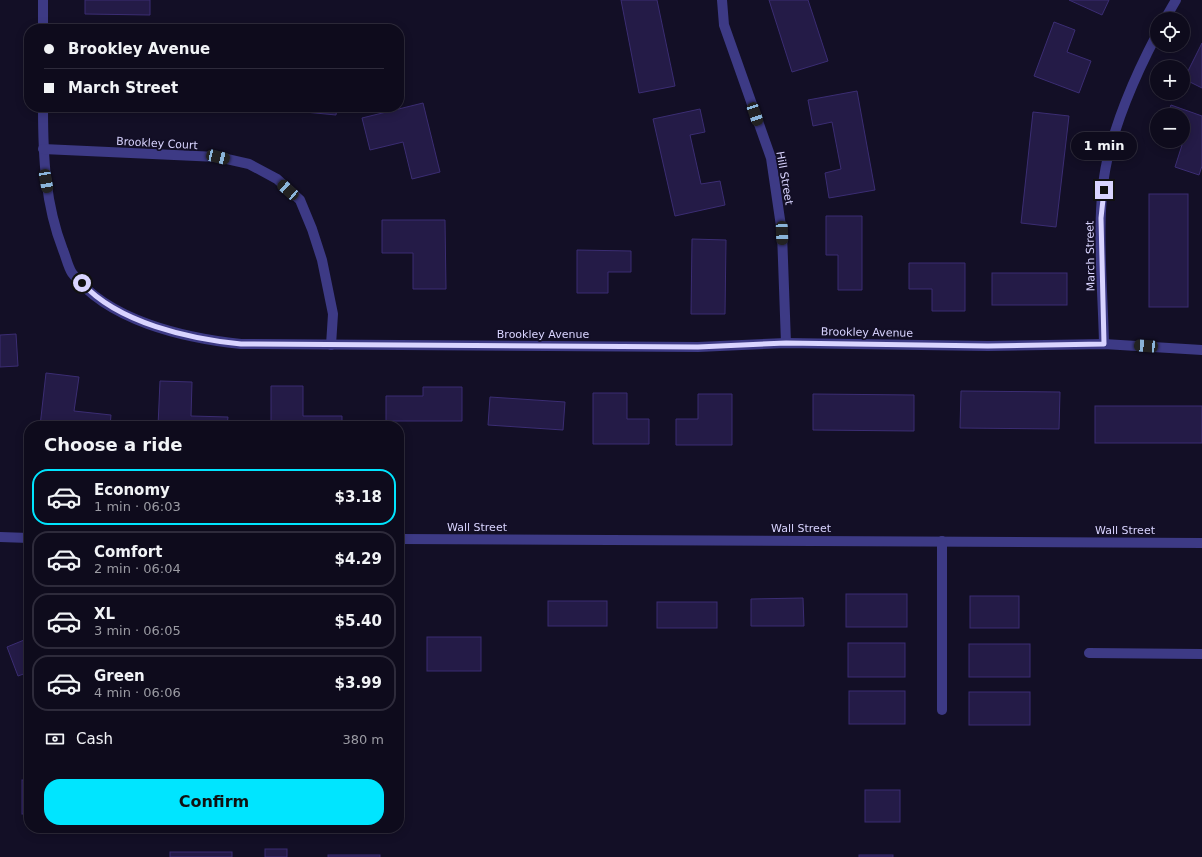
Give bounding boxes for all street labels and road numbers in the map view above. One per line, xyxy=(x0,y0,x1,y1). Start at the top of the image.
street label: Brookley Court xyxy=(116,135,199,152)
street label: Hill Street xyxy=(773,150,796,207)
street label: March Street xyxy=(1083,220,1098,291)
street label: Brookley Avenue xyxy=(821,325,914,340)
street label: Brookley Avenue xyxy=(497,328,589,341)
street label: Wall Street xyxy=(447,521,508,534)
street label: Wall Street xyxy=(771,522,832,535)
street label: Wall Street xyxy=(1095,524,1156,537)

